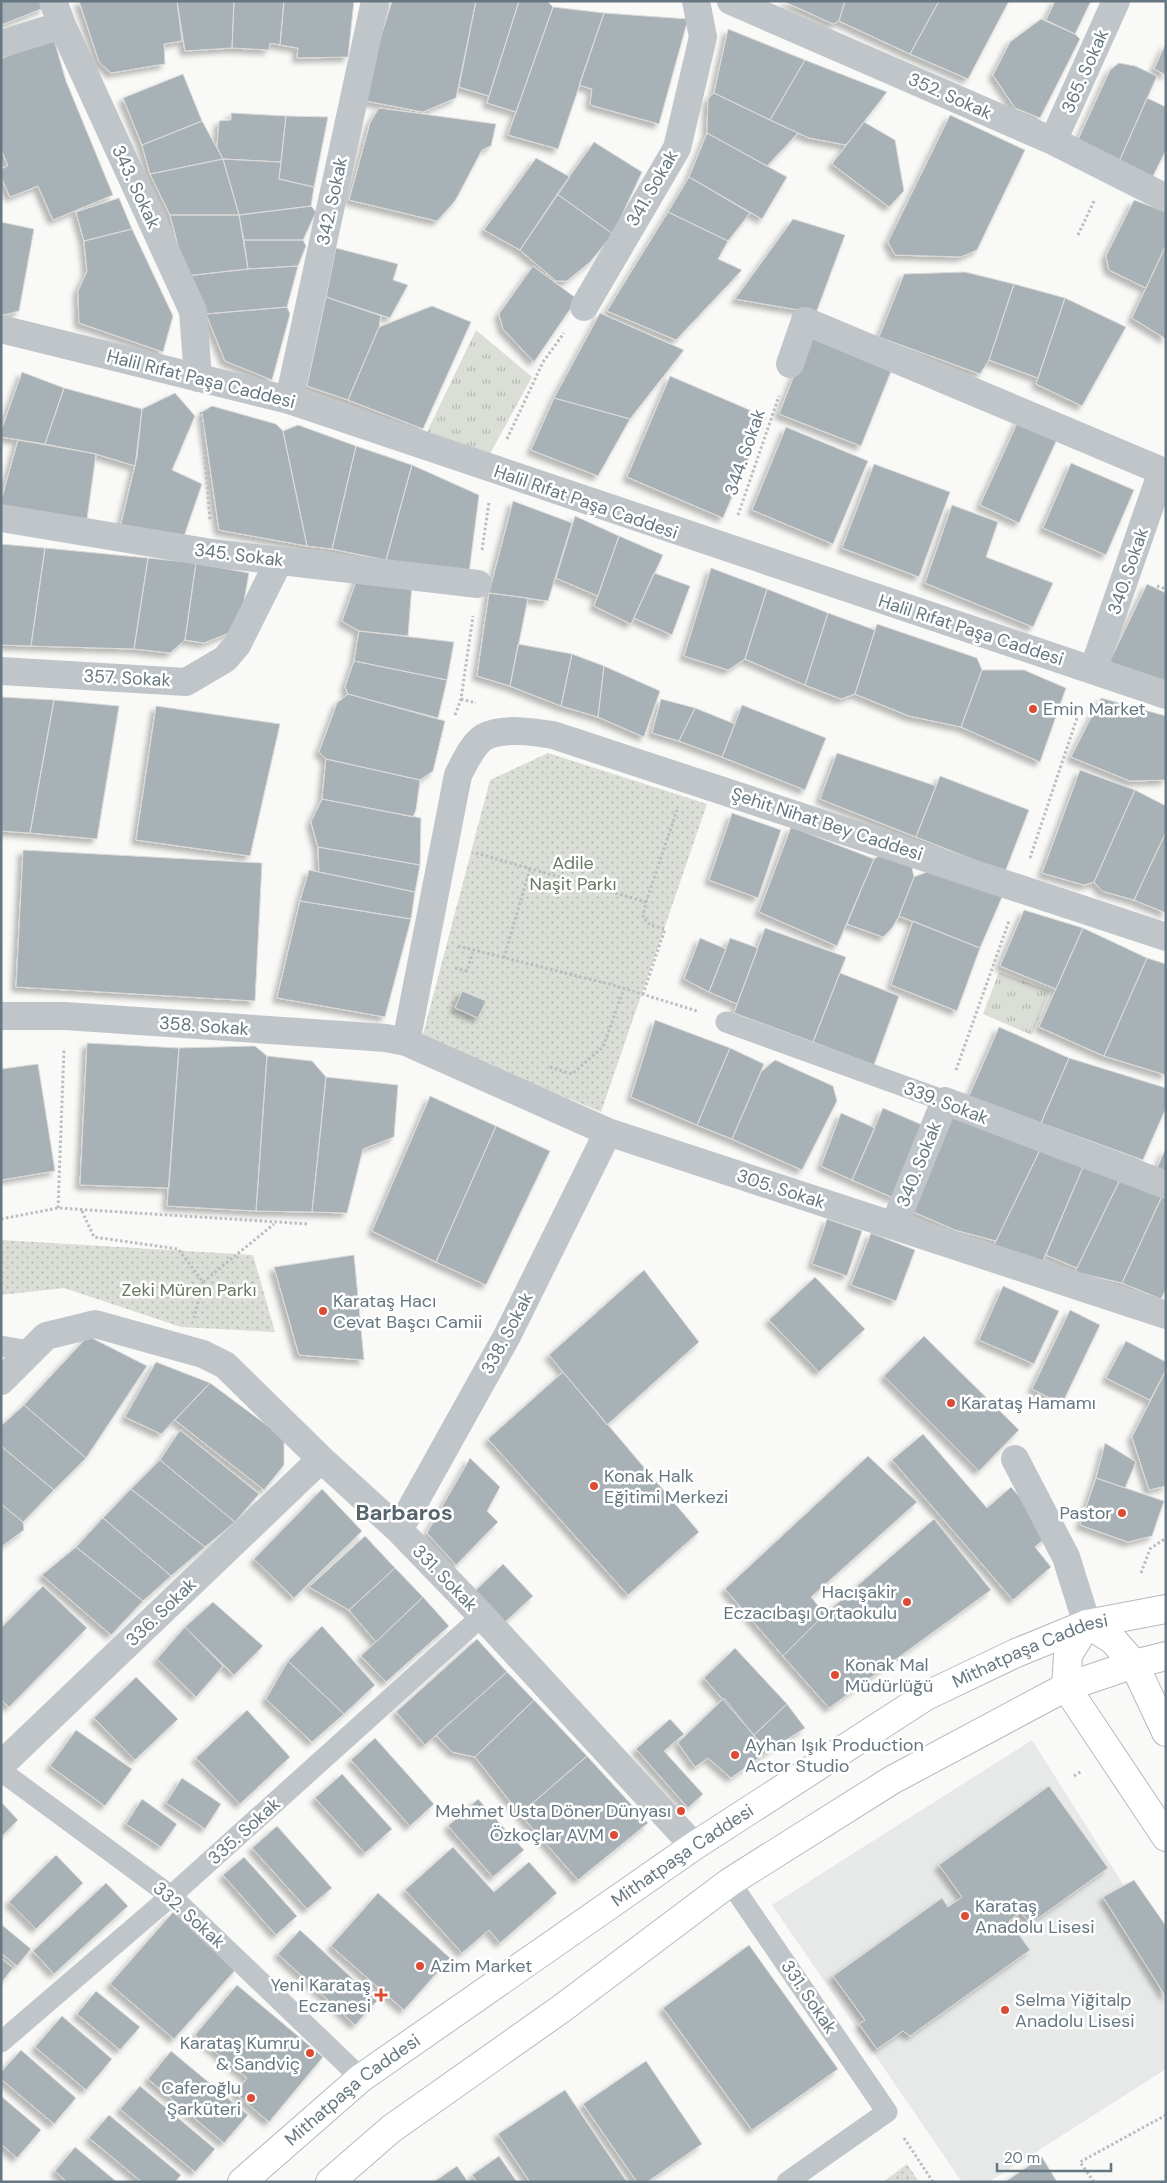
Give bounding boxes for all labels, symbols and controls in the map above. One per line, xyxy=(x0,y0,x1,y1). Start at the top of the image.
street label: 365. Sokak xyxy=(1056,25,1114,117)
street label: 352. Sokak xyxy=(904,67,996,125)
street label: 343. Sokak xyxy=(106,141,166,233)
street label: 341. Sokak xyxy=(620,145,684,231)
street label: 342. Sokak xyxy=(311,155,353,247)
street label: Halil Rıfat Paşa Caddesi xyxy=(104,344,298,414)
street label: 344. Sokak xyxy=(719,406,771,498)
street label: Halil Rıfat Paşa Caddesi xyxy=(491,459,681,545)
street label: 340. Sokak xyxy=(1102,524,1154,618)
street label: 345. Sokak xyxy=(193,538,285,572)
street label: Halil Rıfat Paşa Caddesi xyxy=(875,589,1067,671)
street label: 357. Sokak xyxy=(83,664,171,692)
place label: Emin Market xyxy=(1043,697,1146,721)
marker: Emin Market xyxy=(1027,703,1039,715)
street label: Şehit Nihat Bey Caddesi xyxy=(728,782,926,866)
park label: Adile Naşit Parkı xyxy=(530,851,617,896)
street label: 358. Sokak xyxy=(158,1011,250,1041)
street label: 339. Sokak xyxy=(900,1076,992,1130)
street label: 340. Sokak xyxy=(891,1118,947,1210)
street label: 305. Sokak xyxy=(734,1163,828,1215)
park label: Zeki Müren Parkı xyxy=(122,1278,256,1302)
street label: 338. Sokak xyxy=(475,1288,539,1378)
place label: Karataş Hacı Cevat Başcı Camii xyxy=(333,1289,482,1334)
marker: Karataş Hacı Cevat Başcı Camii xyxy=(317,1305,329,1317)
place label: Karataş Hamamı xyxy=(961,1391,1096,1415)
marker: Karataş Hamamı xyxy=(945,1397,957,1409)
place label: Konak Halk Eğitimi Merkezi xyxy=(604,1464,728,1509)
marker: Konak Halk Eğitimi Merkezi xyxy=(588,1480,600,1492)
district label: Barbaros xyxy=(355,1498,453,1527)
place label: Pastor xyxy=(1059,1501,1112,1525)
marker: Pastor xyxy=(1116,1507,1128,1519)
street label: 331. Sokak xyxy=(407,1539,483,1617)
street label: 336. Sokak xyxy=(121,1572,201,1652)
place label: Hacışakir Eczacıbaşı Ortaokulu xyxy=(723,1580,897,1625)
marker: Hacışakir Eczacıbaşı Ortaokulu xyxy=(901,1596,913,1608)
street label: Mithatpaşa Caddesi xyxy=(948,1608,1110,1694)
place label: Konak Mal Müdürlüğü xyxy=(845,1653,933,1698)
marker: Konak Mal Müdürlüğü xyxy=(829,1669,841,1681)
place label: Ayhan Işık Production Actor Studio xyxy=(745,1733,924,1778)
marker: Ayhan Işık Production Actor Studio xyxy=(729,1749,741,1761)
street label: 335. Sokak xyxy=(203,1792,285,1870)
place label: Mehmet Usta Döner Dünyası xyxy=(435,1799,671,1823)
street label: Mithatpaşa Caddesi xyxy=(606,1799,758,1912)
marker: Mehmet Usta Döner Dünyası xyxy=(675,1805,687,1817)
place label: Özkoçlar AVM xyxy=(490,1823,604,1847)
marker: Özkoçlar AVM xyxy=(608,1829,620,1841)
street label: 332. Sokak xyxy=(148,1876,230,1954)
place label: Karataş Anadolu Lisesi xyxy=(975,1894,1095,1939)
marker: Karataş Anadolu Lisesi xyxy=(959,1910,971,1922)
place label: Azim Market xyxy=(430,1954,532,1978)
street label: 331. Sokak xyxy=(776,1956,842,2038)
marker: Azim Market xyxy=(414,1960,426,1972)
place label: Yeni Karataş Eczanesi xyxy=(270,1973,371,2018)
place label: Selma Yiğitalp Anadolu Lisesi xyxy=(1015,1988,1135,2033)
marker: Yeni Karataş Eczanesi xyxy=(375,1989,387,2001)
marker: Selma Yiğitalp Anadolu Lisesi xyxy=(999,2004,1011,2016)
street label: Mithatpaşa Caddesi xyxy=(280,2028,425,2151)
place label: Karataş Kumru & Sandviç xyxy=(180,2031,300,2076)
marker: Karataş Kumru & Sandviç xyxy=(304,2047,316,2059)
place label: Caferoğlu Şarküteri xyxy=(161,2076,241,2121)
marker: Caferoğlu Şarküteri xyxy=(245,2092,257,2104)
scale bar xyxy=(997,2140,1111,2172)
text: 20 m xyxy=(1004,2148,1040,2168)

